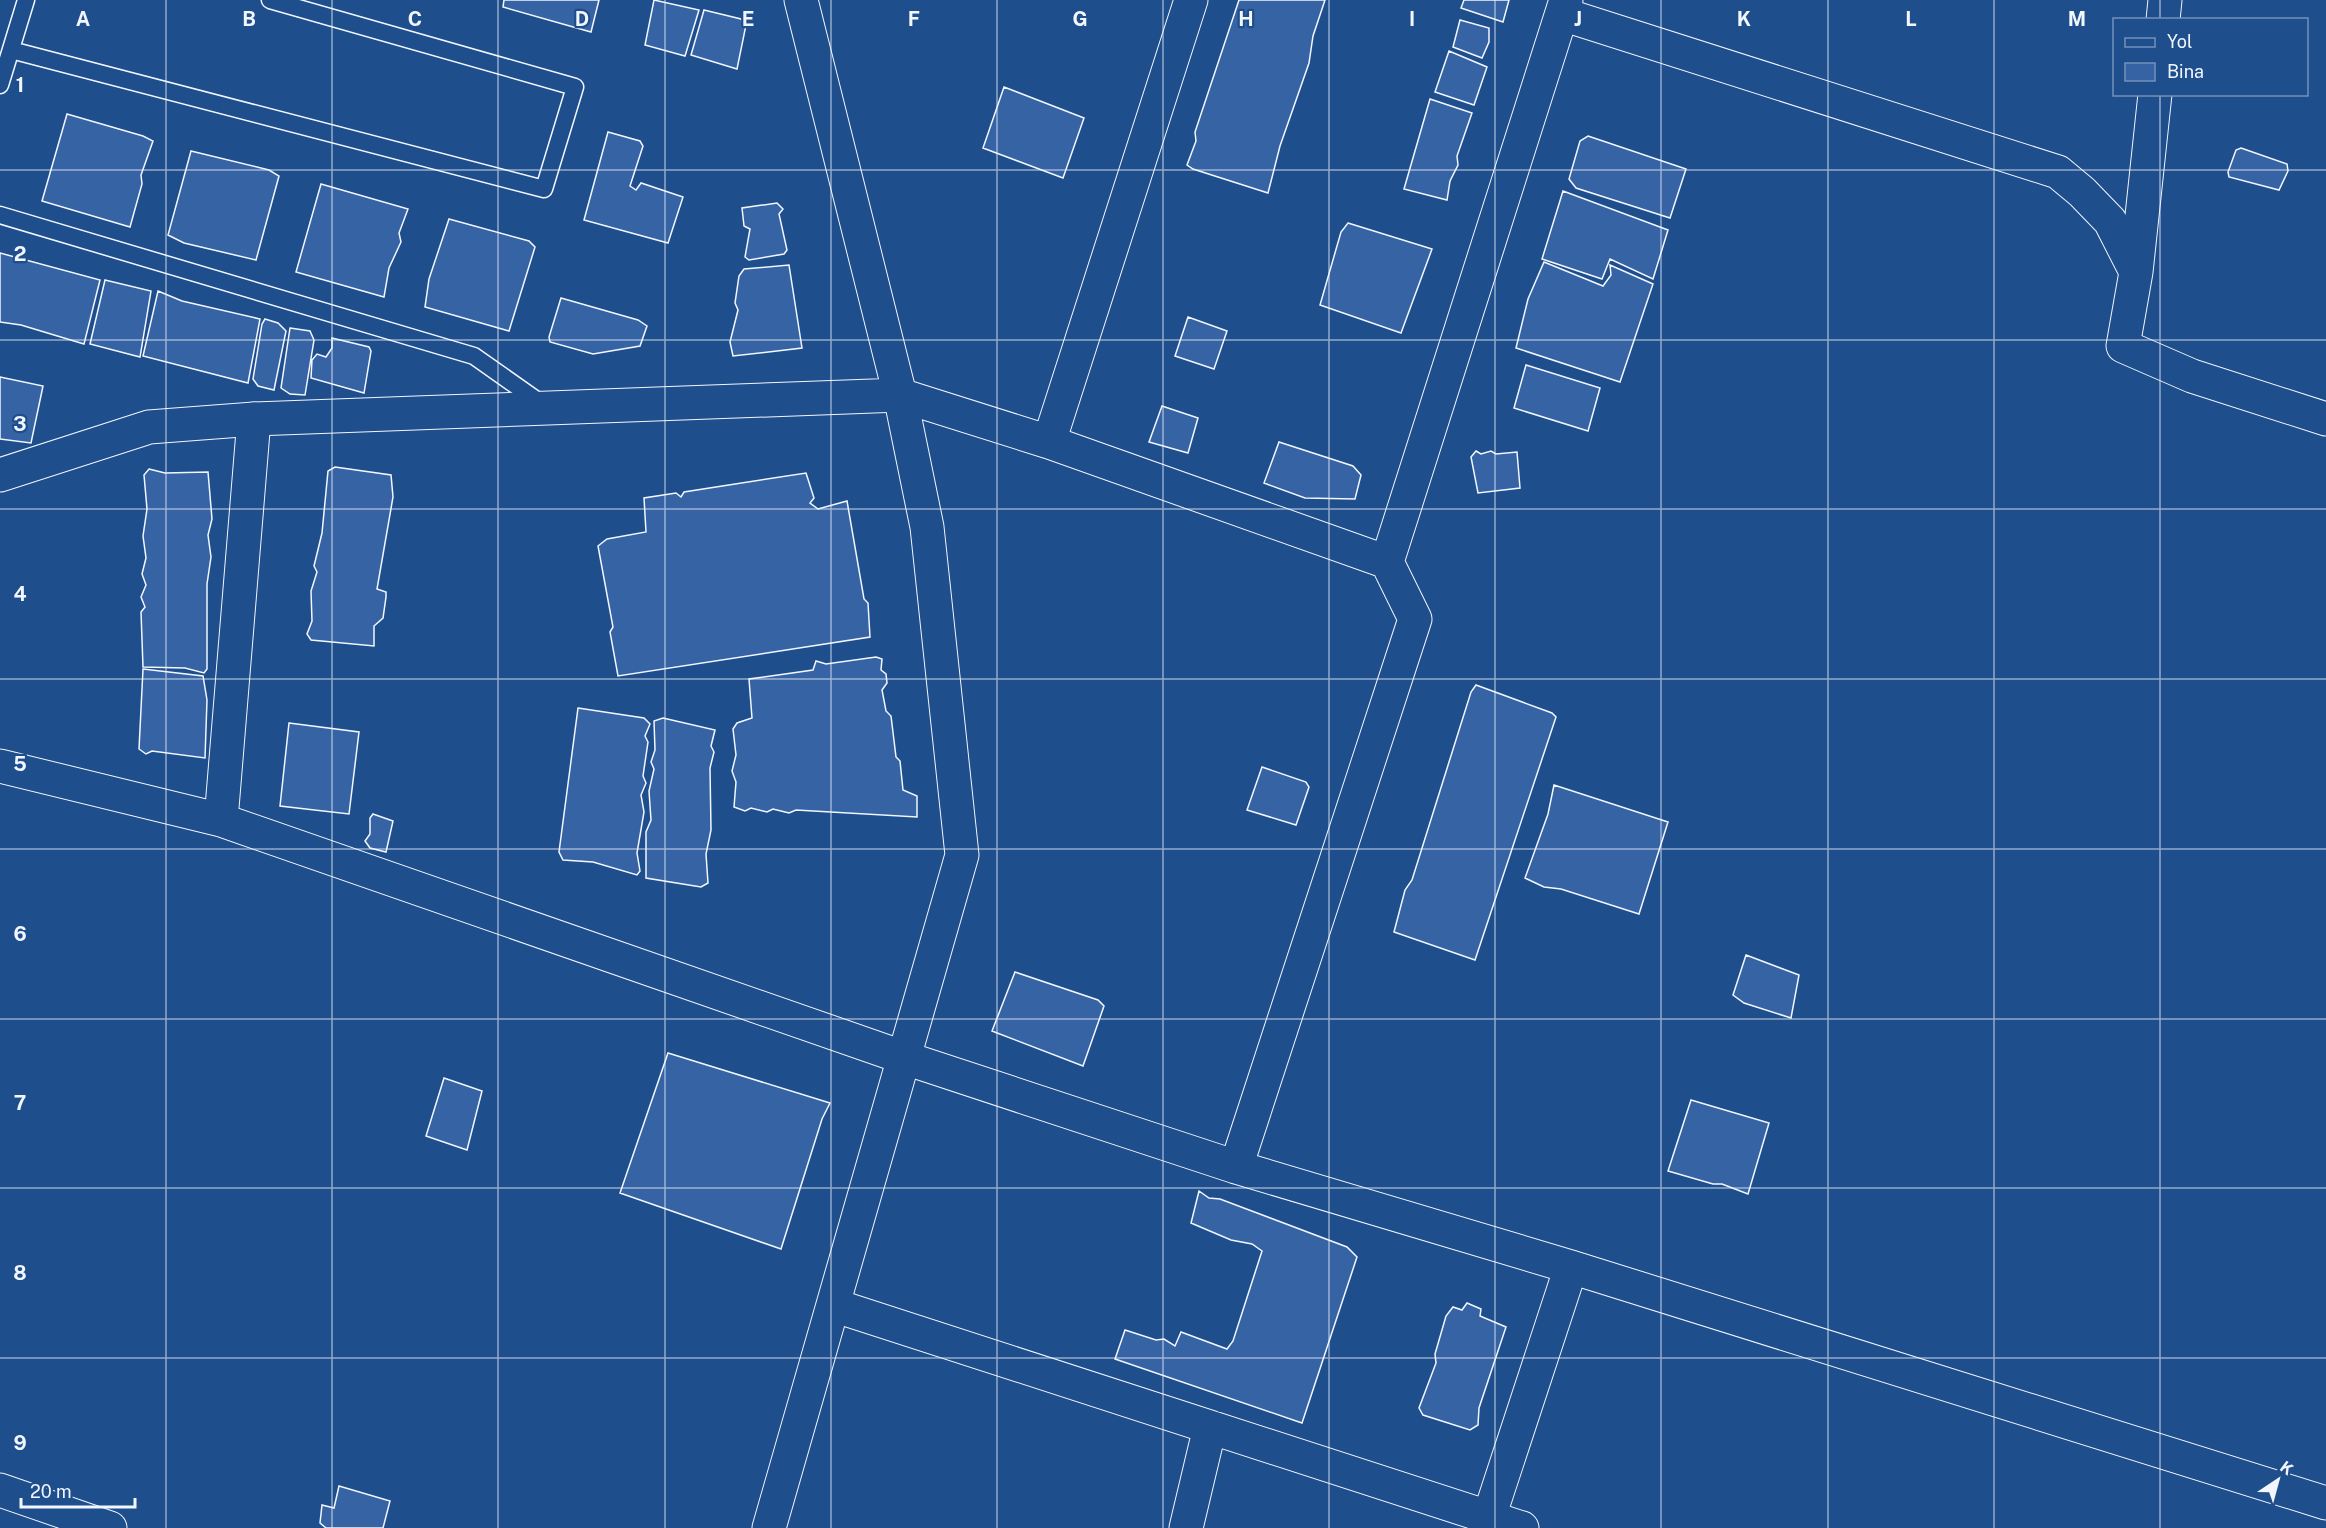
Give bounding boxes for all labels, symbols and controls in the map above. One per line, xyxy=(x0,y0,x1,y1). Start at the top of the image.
text: A xyxy=(76,7,90,31)
text: B xyxy=(242,7,256,31)
text: C xyxy=(408,7,422,31)
text: D xyxy=(575,7,589,31)
text: E xyxy=(742,7,754,31)
text: F xyxy=(908,7,920,31)
text: G xyxy=(1072,7,1088,31)
text: H xyxy=(1238,7,1254,31)
text: I xyxy=(1409,7,1415,31)
text: J xyxy=(1574,7,1582,31)
text: K xyxy=(1737,7,1751,31)
text: L xyxy=(1905,7,1917,31)
text: M xyxy=(2068,7,2086,31)
legend xyxy=(2113,18,2308,96)
text: Yol xyxy=(2167,31,2192,52)
text: Bina xyxy=(2167,61,2204,82)
text: 1 xyxy=(16,73,24,97)
text: 2 xyxy=(14,242,26,266)
text: 3 xyxy=(13,412,27,436)
text: 4 xyxy=(13,582,27,606)
text: 5 xyxy=(13,752,27,776)
text: 6 xyxy=(13,922,27,946)
text: 7 xyxy=(14,1091,26,1115)
text: 8 xyxy=(13,1261,27,1285)
text: 9 xyxy=(13,1431,27,1455)
north arrow xyxy=(2248,1450,2308,1510)
text: K xyxy=(2276,1457,2297,1480)
scale bar xyxy=(21,1471,135,1509)
text: 20 m xyxy=(30,1481,72,1502)

